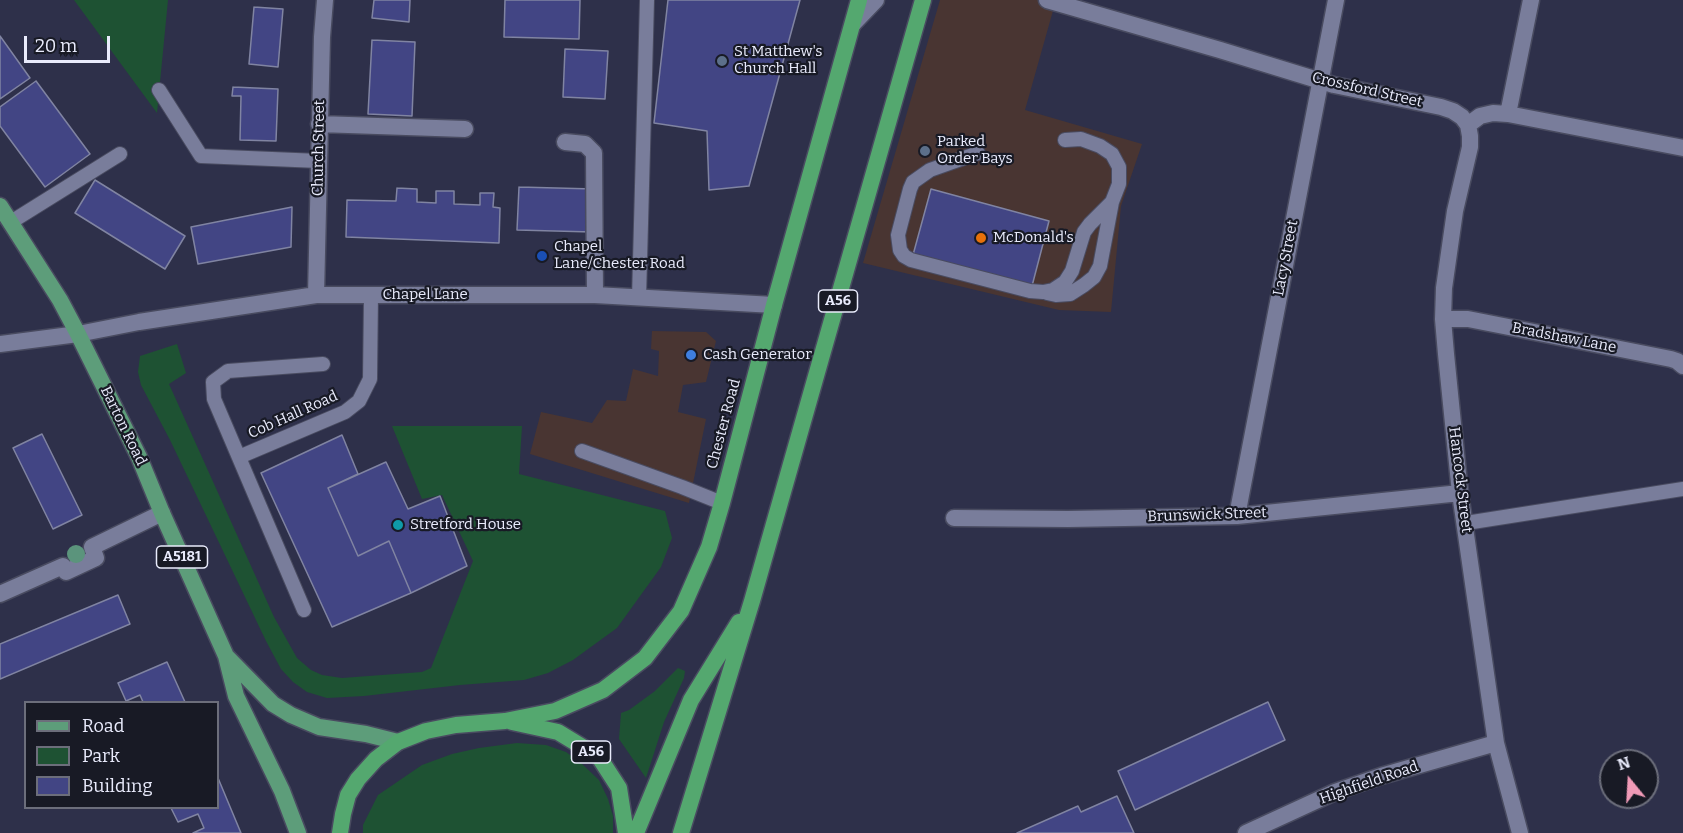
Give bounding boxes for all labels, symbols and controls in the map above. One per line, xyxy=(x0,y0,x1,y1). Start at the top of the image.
scale bar xyxy=(27,24,112,62)
text: 20 m xyxy=(35,35,77,57)
place label: St Matthew's Church Hall xyxy=(734,43,822,78)
marker: St Matthew's Church Hall xyxy=(715,54,729,68)
street label: Crossford Street xyxy=(1310,69,1424,111)
street label: Church Street xyxy=(309,100,329,196)
place label: Parked Order Bays xyxy=(937,133,1013,168)
marker: Parked Order Bays xyxy=(918,144,932,158)
street label: Lacy Street xyxy=(1270,218,1302,298)
place label: McDonald's xyxy=(993,229,1074,247)
marker: McDonald's xyxy=(974,231,988,245)
place label: Chapel Lane/Chester Road xyxy=(554,238,685,273)
marker: Chapel Lane/Chester Road xyxy=(535,249,549,263)
street label: Chapel Lane xyxy=(382,286,468,304)
road number: A56 xyxy=(818,290,858,312)
street label: Bradshaw Lane xyxy=(1510,319,1618,357)
place label: Cash Generator xyxy=(703,346,812,364)
marker: Cash Generator xyxy=(684,348,698,362)
street label: Chester Road xyxy=(703,377,745,471)
street label: Barton Road xyxy=(96,384,150,468)
street label: Cob Hall Road xyxy=(245,387,341,443)
street label: Hancock Street xyxy=(1445,426,1475,534)
street label: Brunswick Street xyxy=(1147,504,1267,526)
place label: Stretford House xyxy=(410,516,521,534)
marker: Stretford House xyxy=(391,518,405,532)
road number: A5181 xyxy=(156,546,207,568)
legend xyxy=(24,701,219,809)
text: Road xyxy=(82,715,124,737)
road number: A56 xyxy=(572,741,610,763)
text: Park xyxy=(82,745,120,767)
north arrow xyxy=(1599,749,1659,809)
text: N xyxy=(1615,752,1633,774)
street label: Highfield Road xyxy=(1317,758,1421,808)
text: Building xyxy=(82,775,153,797)

